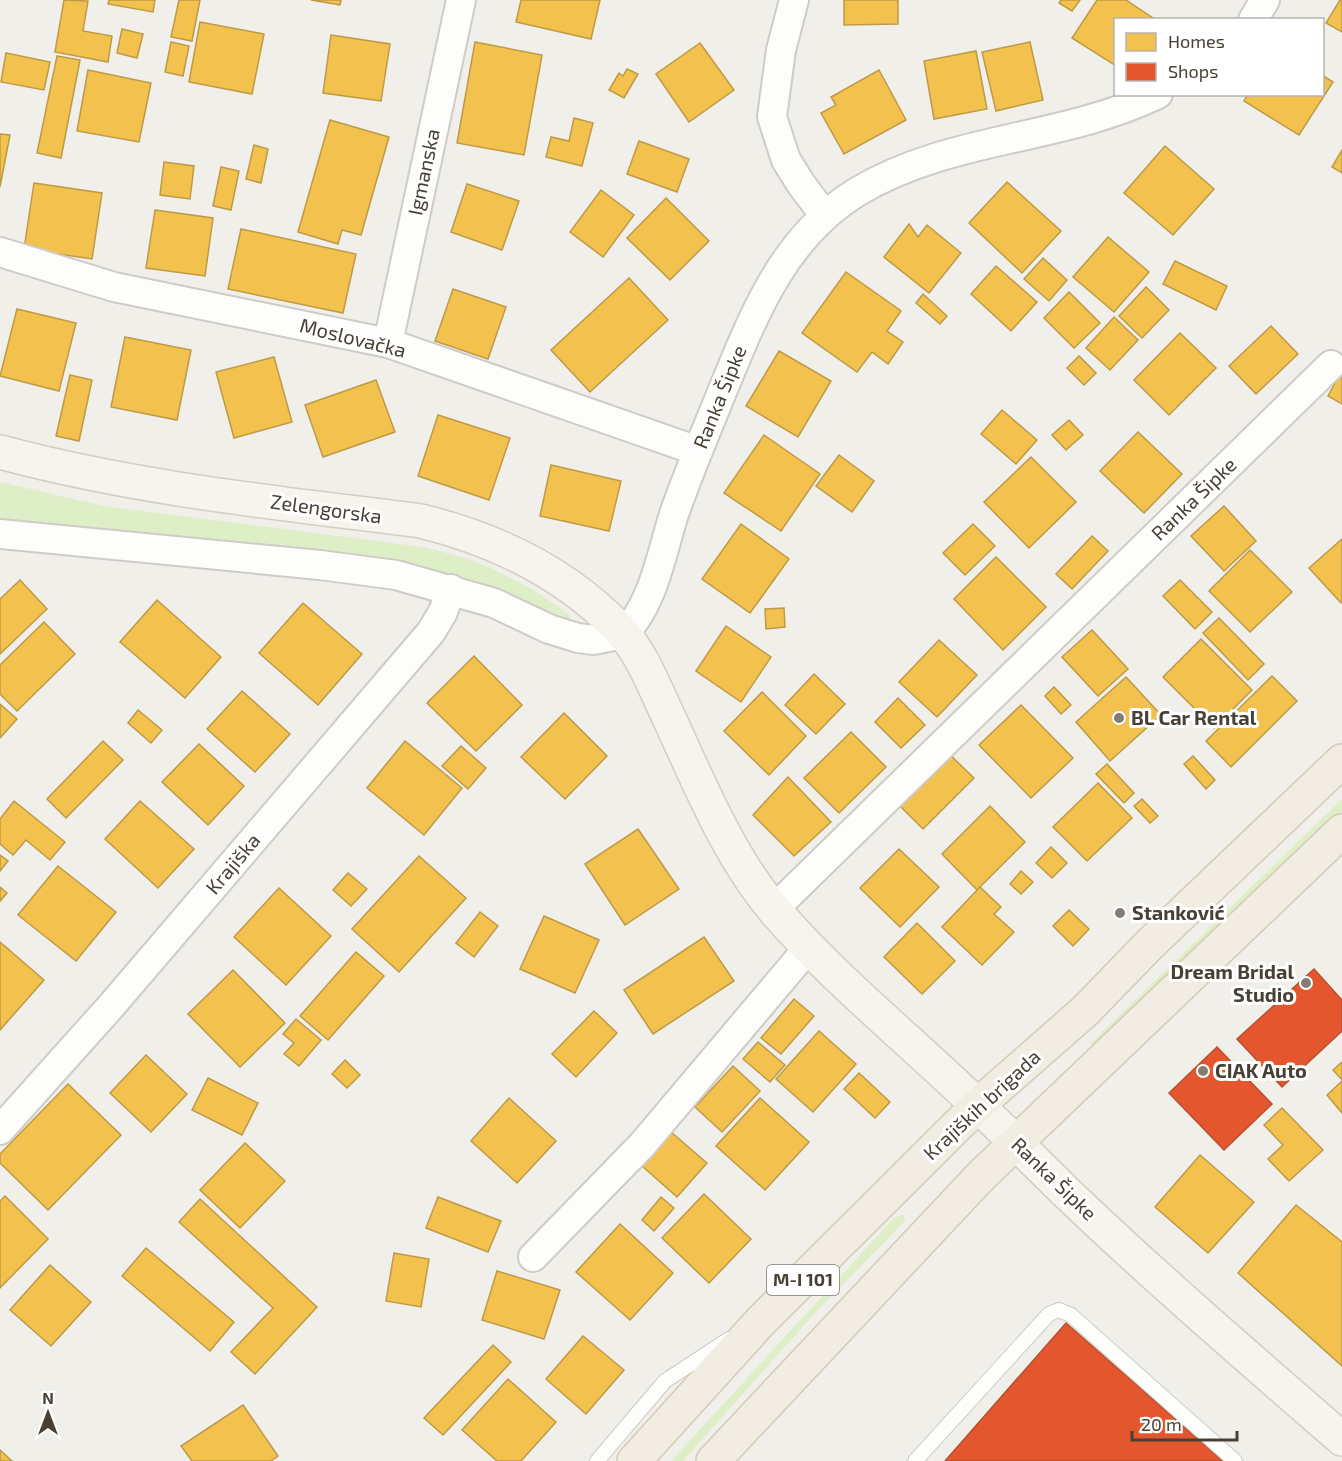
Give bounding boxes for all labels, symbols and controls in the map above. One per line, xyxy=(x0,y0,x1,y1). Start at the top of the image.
legend xyxy=(1114,18,1324,96)
text: Homes xyxy=(1168,30,1225,52)
text: Shops xyxy=(1168,60,1218,82)
street label: Igmanska xyxy=(402,126,444,217)
street label: Moslovačka xyxy=(298,312,409,362)
street label: Ranka Šipke xyxy=(688,342,751,452)
street label: Ranka Šipke xyxy=(1146,452,1241,545)
street label: Zelengorska xyxy=(269,488,383,528)
place label: BL Car Rental xyxy=(1131,705,1257,729)
marker: BL Car Rental xyxy=(1112,711,1126,725)
street label: Krajiška xyxy=(200,828,265,899)
place label: Stanković xyxy=(1132,900,1225,924)
marker: Stanković xyxy=(1113,906,1127,920)
place label: Dream Bridal Studio xyxy=(1171,959,1294,1006)
marker: Dream Bridal Studio xyxy=(1299,976,1313,990)
street label: Krajiških brigada xyxy=(918,1044,1045,1165)
place label: CIAK Auto xyxy=(1215,1058,1307,1082)
marker: CIAK Auto xyxy=(1196,1064,1210,1078)
street label: Ranka Šipke xyxy=(1007,1132,1102,1225)
road number: M-I 101 xyxy=(767,1265,839,1295)
north arrow xyxy=(18,1383,78,1443)
text: N xyxy=(42,1388,54,1407)
scale bar xyxy=(1132,1404,1237,1442)
text: 20 m xyxy=(1141,1413,1182,1435)

